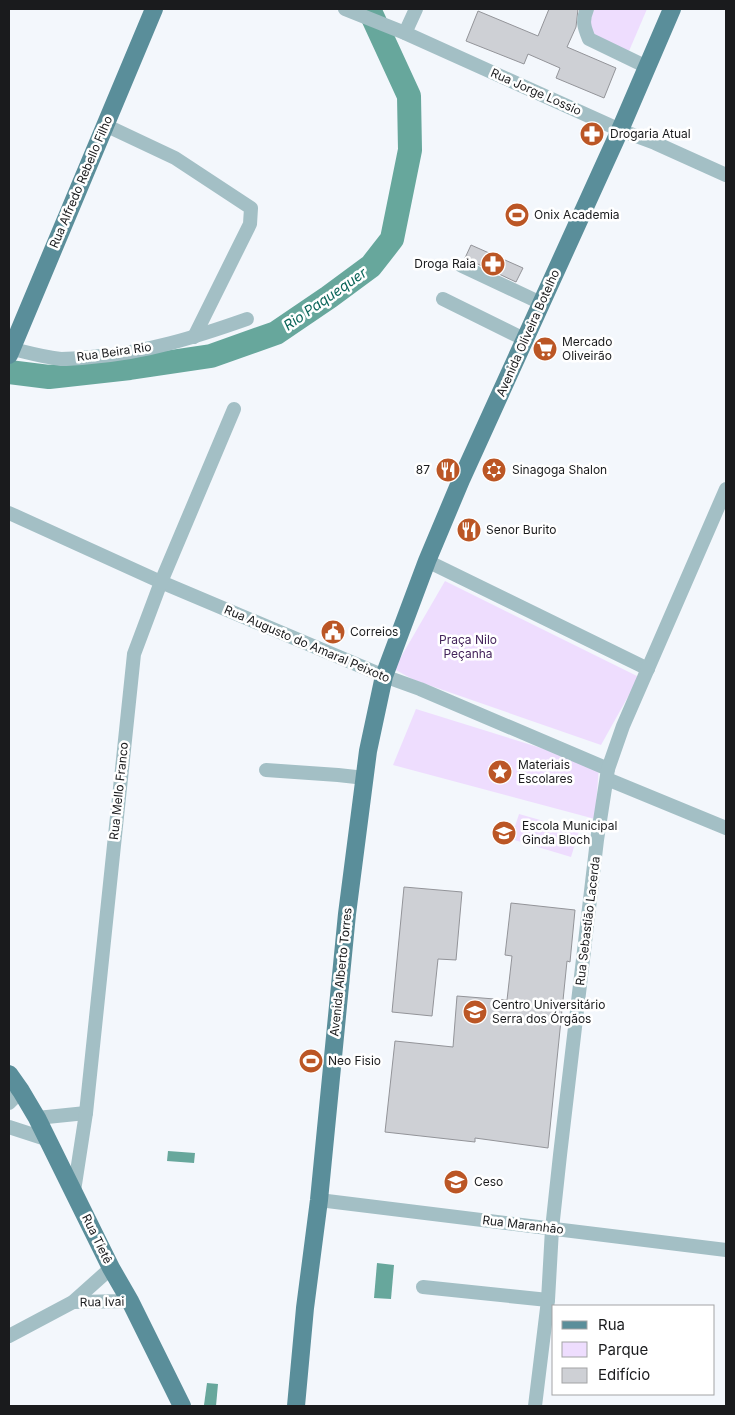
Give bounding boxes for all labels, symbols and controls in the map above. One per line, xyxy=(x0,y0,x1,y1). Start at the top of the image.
street label: Rua Jorge Lossio xyxy=(488,65,584,118)
street label: Rua Alfredo Rebello Filho xyxy=(46,113,115,250)
pharmacy icon: Drogaria Atual xyxy=(579,121,605,147)
place label: Drogaria Atual xyxy=(610,126,691,141)
sports icon: Onix Academia xyxy=(504,202,530,228)
place label: Onix Academia xyxy=(534,207,620,222)
pharmacy icon: Droga Raia xyxy=(480,251,506,277)
place label: Droga Raia xyxy=(414,256,476,271)
water label: Rio Paquequer xyxy=(280,263,370,333)
street label: Avenida Oliveira Botelho xyxy=(493,267,562,399)
place label: Mercado Oliveirão xyxy=(562,334,612,363)
supermarket icon: Mercado Oliveirão xyxy=(532,336,558,362)
street label: Rua Beira Rio xyxy=(76,339,152,364)
restaurant icon: 87 xyxy=(435,457,461,483)
synagogue icon: Sinagoga Shalon xyxy=(481,457,507,483)
place label: 87 xyxy=(416,462,430,477)
place label: Sinagoga Shalon xyxy=(512,462,607,477)
restaurant icon: Senor Burito xyxy=(456,517,482,543)
place label: Senor Burito xyxy=(486,522,556,537)
street label: Rua Augusto do Amaral Peixoto xyxy=(222,602,392,685)
public building icon: Correios xyxy=(320,619,346,645)
place label: Correios xyxy=(350,624,398,639)
park label: Praça Nilo Peçanha xyxy=(439,632,497,661)
street label: Rua Mello Franco xyxy=(106,741,131,841)
place label: Materiais Escolares xyxy=(518,757,573,786)
place icon: Materiais Escolares xyxy=(487,759,513,785)
place label: Escola Municipal Ginda Bloch xyxy=(522,818,617,847)
school or university icon: Escola Municipal Ginda Bloch xyxy=(491,820,517,846)
street label: Rua Sebastião Lacerda xyxy=(572,855,603,986)
street label: Avenida Alberto Torres xyxy=(326,907,355,1037)
place label: Centro Universitário Serra dos Órgãos xyxy=(492,997,605,1026)
school or university icon: Centro Universitário Serra dos Órgãos xyxy=(462,999,488,1025)
sports icon: Neo Fisio xyxy=(298,1048,324,1074)
place label: Neo Fisio xyxy=(328,1053,381,1068)
school or university icon: Ceso xyxy=(443,1169,469,1195)
place label: Ceso xyxy=(474,1174,503,1189)
street label: Rua Tietê xyxy=(79,1211,116,1266)
street label: Rua Maranhão xyxy=(482,1212,565,1237)
street label: Rua Ivai xyxy=(80,1294,124,1309)
legend xyxy=(552,1305,715,1395)
text: Rua xyxy=(598,1315,625,1334)
text: Parque xyxy=(598,1340,648,1359)
text: Edifício xyxy=(598,1365,650,1384)

